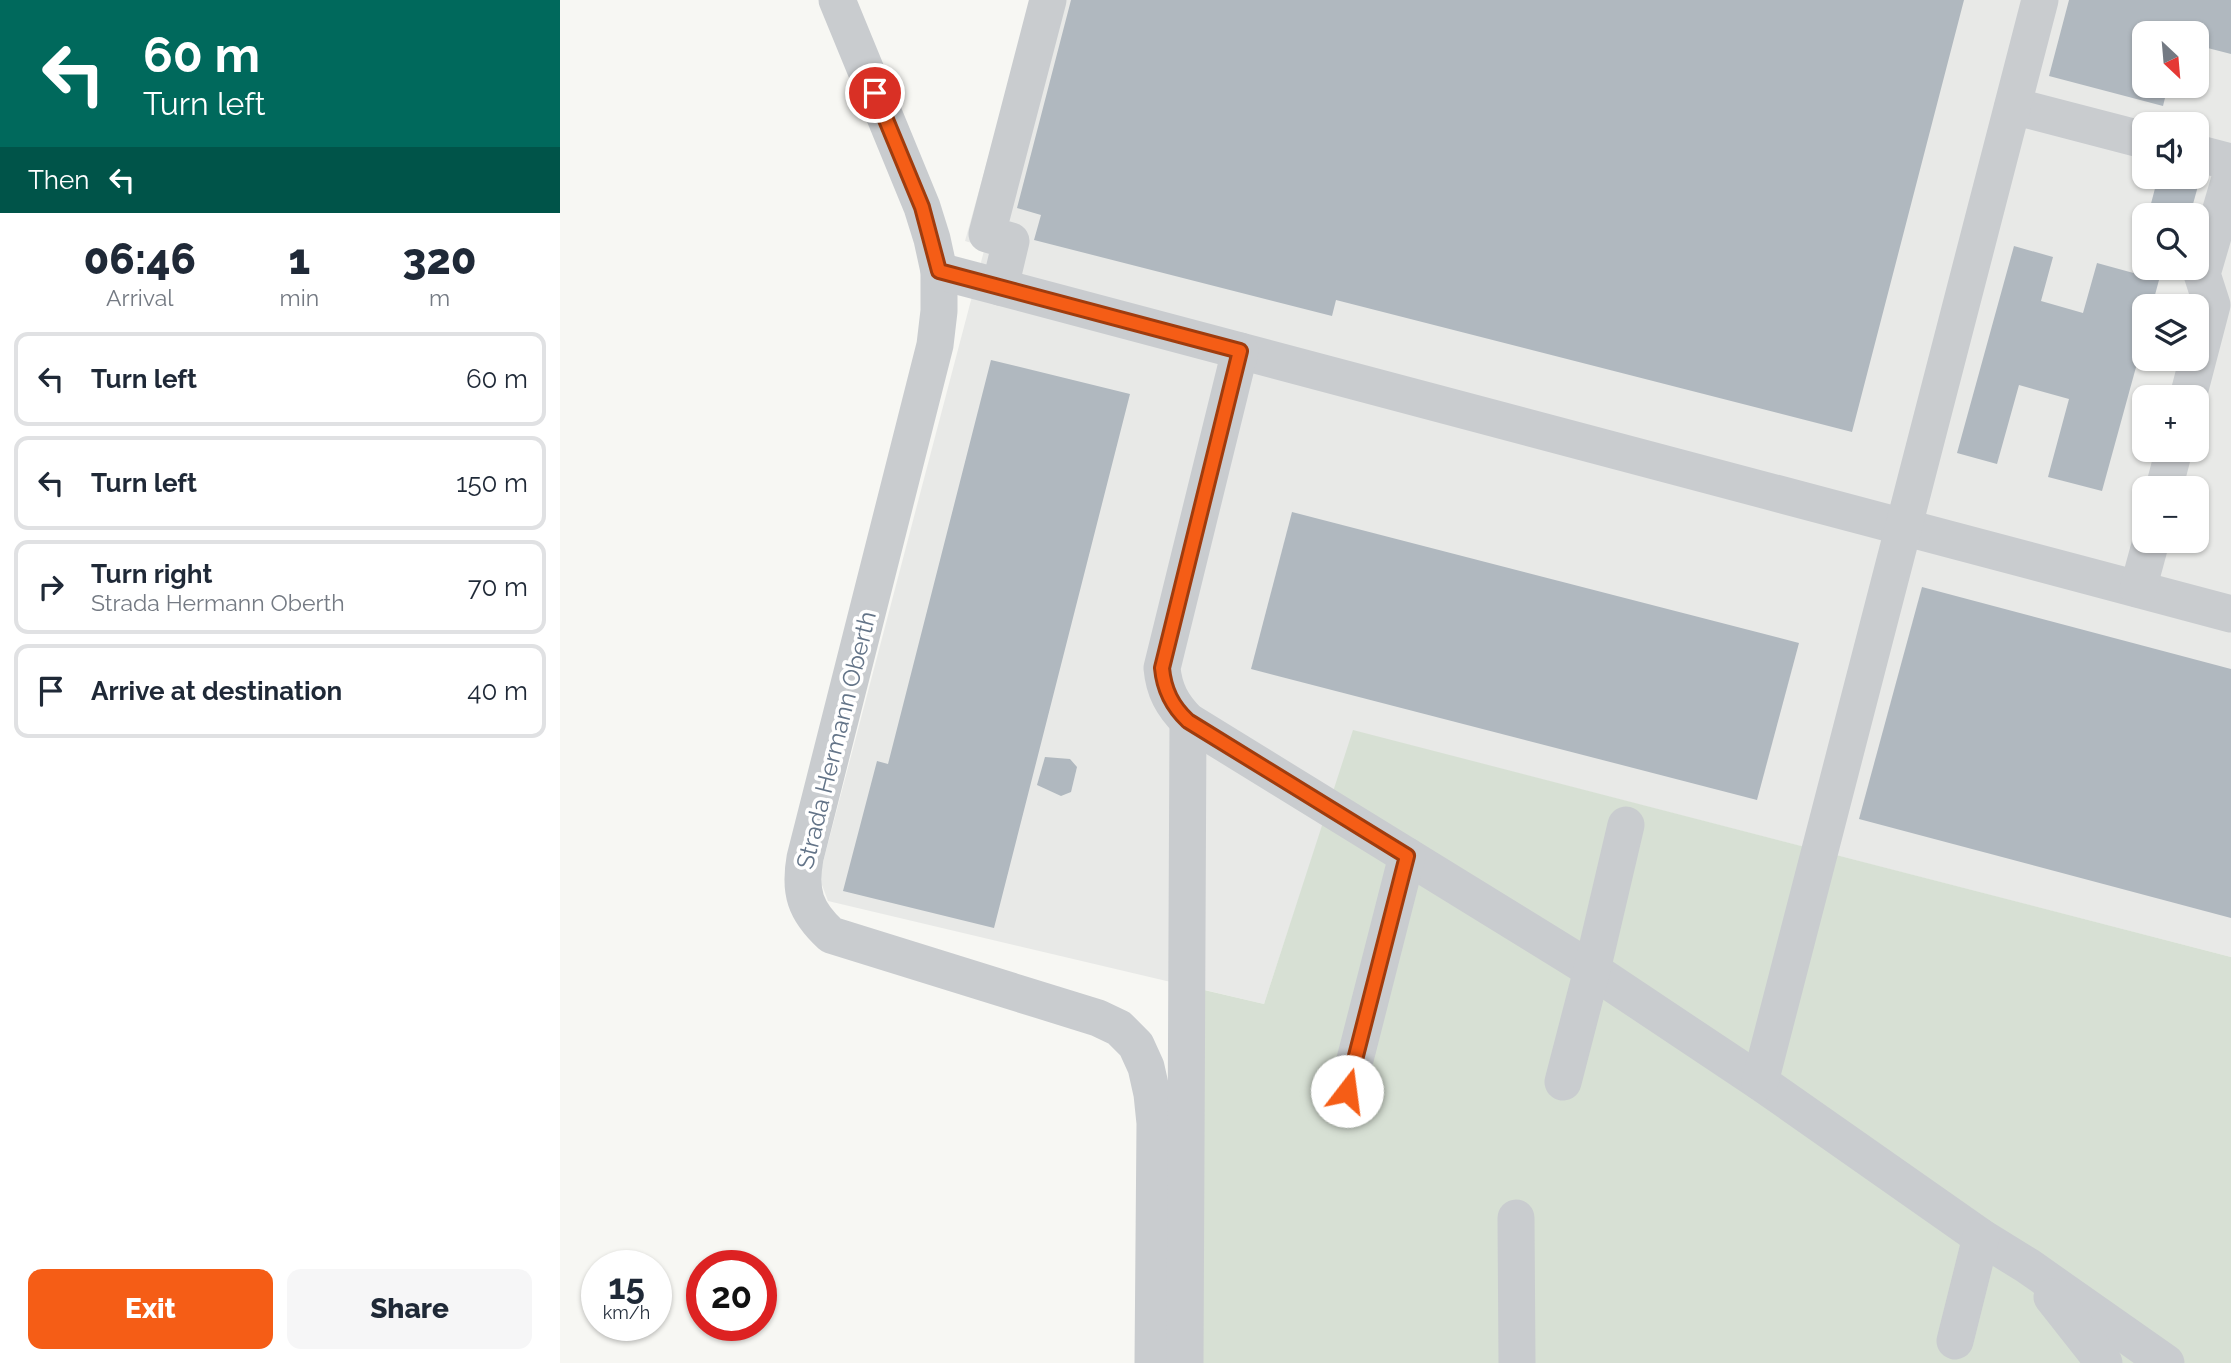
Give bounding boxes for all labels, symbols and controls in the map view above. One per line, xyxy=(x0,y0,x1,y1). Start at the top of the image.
north arrow xyxy=(2132,21,2208,98)
map controls xyxy=(2132,21,2209,553)
text: 60 m xyxy=(143,26,260,83)
icon: left xyxy=(28,28,119,119)
pin xyxy=(845,63,905,123)
icon: arrive xyxy=(856,74,894,112)
text: Turn left xyxy=(143,85,265,122)
button: sound xyxy=(2132,112,2209,189)
icon: left xyxy=(103,161,141,199)
text: Then xyxy=(28,165,89,195)
button: search xyxy=(2132,203,2209,280)
text: 06:46 xyxy=(83,235,196,284)
text: 1 xyxy=(288,235,310,284)
text: 320 xyxy=(402,235,477,284)
text: Arrival xyxy=(106,284,173,311)
text: min xyxy=(280,284,319,311)
text: m xyxy=(429,284,450,311)
button: layers xyxy=(2132,294,2209,371)
icon: left xyxy=(32,360,70,398)
text: Turn left xyxy=(91,364,197,394)
text: 60 m xyxy=(466,364,528,394)
button: + xyxy=(2132,385,2209,462)
icon: left xyxy=(32,464,70,502)
text: Turn left xyxy=(91,468,197,498)
text: 150 m xyxy=(456,468,528,498)
button: − xyxy=(2132,476,2209,553)
text: Turn right xyxy=(91,559,212,589)
icon: right xyxy=(32,568,70,606)
text: 70 m xyxy=(468,572,528,602)
text: Strada Hermann Oberth xyxy=(91,589,345,616)
street label: Strada Hermann Oberth xyxy=(790,608,882,872)
icon: arrive xyxy=(32,672,70,710)
text: Arrive at destination xyxy=(91,676,342,706)
text: 40 m xyxy=(467,676,528,706)
position arrow xyxy=(1310,1054,1384,1128)
speed limit sign: 20 xyxy=(686,1250,777,1341)
text: 15 xyxy=(608,1266,645,1307)
button: Exit xyxy=(28,1269,273,1349)
button: Share xyxy=(287,1269,532,1349)
text: km/h xyxy=(603,1302,650,1323)

